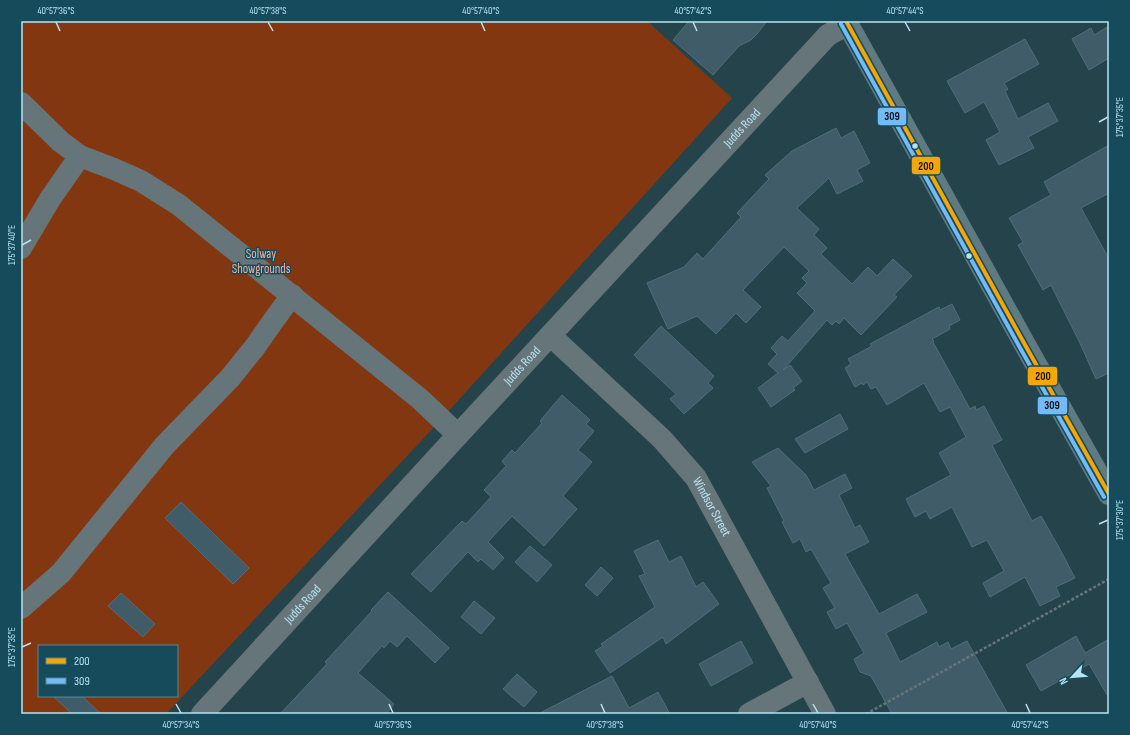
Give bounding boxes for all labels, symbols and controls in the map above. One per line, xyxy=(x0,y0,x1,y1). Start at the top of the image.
text: 40°57'36"S xyxy=(37,5,75,17)
text: 40°57'38"S xyxy=(249,5,287,17)
text: 40°57'40"S xyxy=(462,5,500,17)
text: 40°57'42"S xyxy=(675,5,712,17)
text: 40°57'44"S xyxy=(886,5,924,17)
text: 175°37'35"E xyxy=(1114,97,1126,137)
street label: Judds Road xyxy=(719,105,764,151)
line badge: 309 xyxy=(877,107,907,126)
text: 309 xyxy=(884,110,900,123)
unlabelled marker xyxy=(910,141,920,151)
line badge: 200 xyxy=(911,156,941,175)
text: 200 xyxy=(918,160,934,173)
text: 175°37'40"E xyxy=(6,225,18,265)
park label: Solway Showgrounds xyxy=(232,246,291,277)
unlabelled marker xyxy=(964,251,974,261)
street label: Judds Road xyxy=(499,343,544,389)
line badge: 200 xyxy=(1027,366,1058,386)
text: 200 xyxy=(1035,370,1051,383)
line badge: 309 xyxy=(1037,396,1068,415)
text: 309 xyxy=(1044,399,1060,412)
street label: Windsor Street xyxy=(689,474,734,539)
text: 175°37'30"E xyxy=(1114,500,1126,540)
street label: Judds Road xyxy=(280,581,325,628)
text: 175°37'35"E xyxy=(6,627,18,667)
legend xyxy=(38,645,178,697)
text: 200 xyxy=(74,654,90,669)
north arrow xyxy=(1052,657,1092,697)
text: 309 xyxy=(74,674,90,689)
text: N xyxy=(1056,676,1071,687)
text: 40°57'34"S xyxy=(162,719,200,731)
text: 40°57'36"S xyxy=(374,719,412,731)
text: 40°57'38"S xyxy=(586,719,624,731)
text: 40°57'40"S xyxy=(799,719,837,731)
text: 40°57'42"S xyxy=(1012,719,1049,731)

